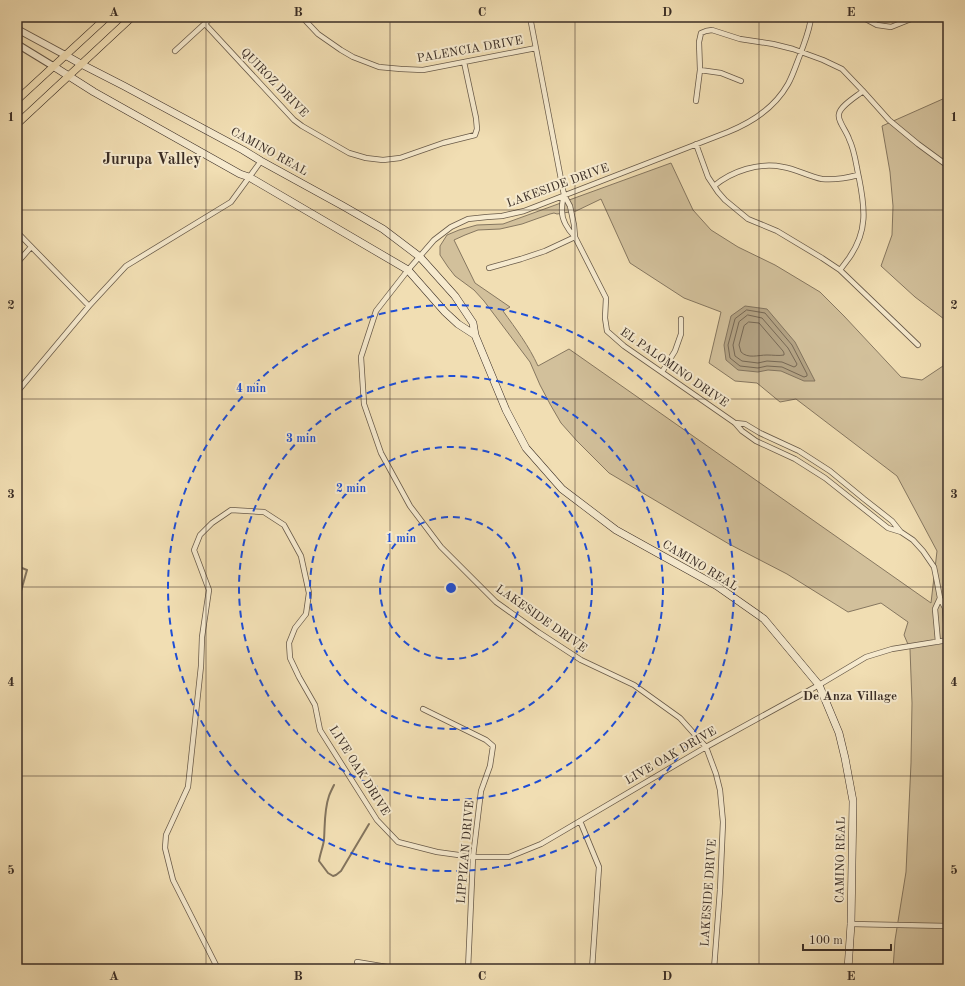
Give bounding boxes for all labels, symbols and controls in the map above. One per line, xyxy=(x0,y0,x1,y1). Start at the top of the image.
text: A xyxy=(109,6,119,19)
text: B xyxy=(293,6,303,19)
text: C xyxy=(478,6,486,19)
text: D xyxy=(662,6,672,19)
text: E xyxy=(847,6,856,19)
street label: PALENCIA DRIVE xyxy=(416,35,524,65)
street label: QUIROZ DRIVE xyxy=(238,46,310,120)
text: 1 xyxy=(7,111,15,124)
text: 1 xyxy=(950,111,958,124)
street label: CAMINO REAL xyxy=(228,126,310,178)
district label: Jurupa Valley xyxy=(102,152,202,168)
street label: LAKESIDE DRIVE xyxy=(505,162,611,210)
text: 2 xyxy=(7,299,15,312)
text: 2 xyxy=(950,299,958,312)
street label: EL PALOMINO DRIVE xyxy=(618,326,730,410)
text: 4 min xyxy=(236,383,266,395)
text: 3 min xyxy=(286,433,316,445)
text: 2 min xyxy=(336,483,366,495)
text: 3 xyxy=(7,488,15,501)
text: 3 xyxy=(950,488,958,501)
text: 1 min xyxy=(386,533,416,545)
street label: CAMINO REAL xyxy=(660,539,740,593)
centre of rings xyxy=(444,581,458,595)
street label: LAKESIDE DRIVE xyxy=(493,583,589,655)
text: 4 xyxy=(7,676,15,689)
text: 4 xyxy=(950,676,958,689)
district label: De Anza Village xyxy=(803,690,897,703)
street label: LIVE OAK DRIVE xyxy=(327,724,391,818)
street label: LIVE OAK DRIVE xyxy=(623,725,719,787)
street label: LIPPIZAN DRIVE xyxy=(456,800,476,904)
street label: CAMINO REAL xyxy=(834,817,848,903)
street label: LAKESIDE DRIVE xyxy=(699,839,719,947)
text: 5 xyxy=(7,864,15,877)
text: 5 xyxy=(950,864,958,877)
scale bar xyxy=(803,926,891,952)
text: 100 m xyxy=(809,935,843,947)
text: A xyxy=(109,970,119,983)
text: B xyxy=(293,970,303,983)
text: C xyxy=(478,970,486,983)
text: D xyxy=(662,970,672,983)
text: E xyxy=(847,970,856,983)

